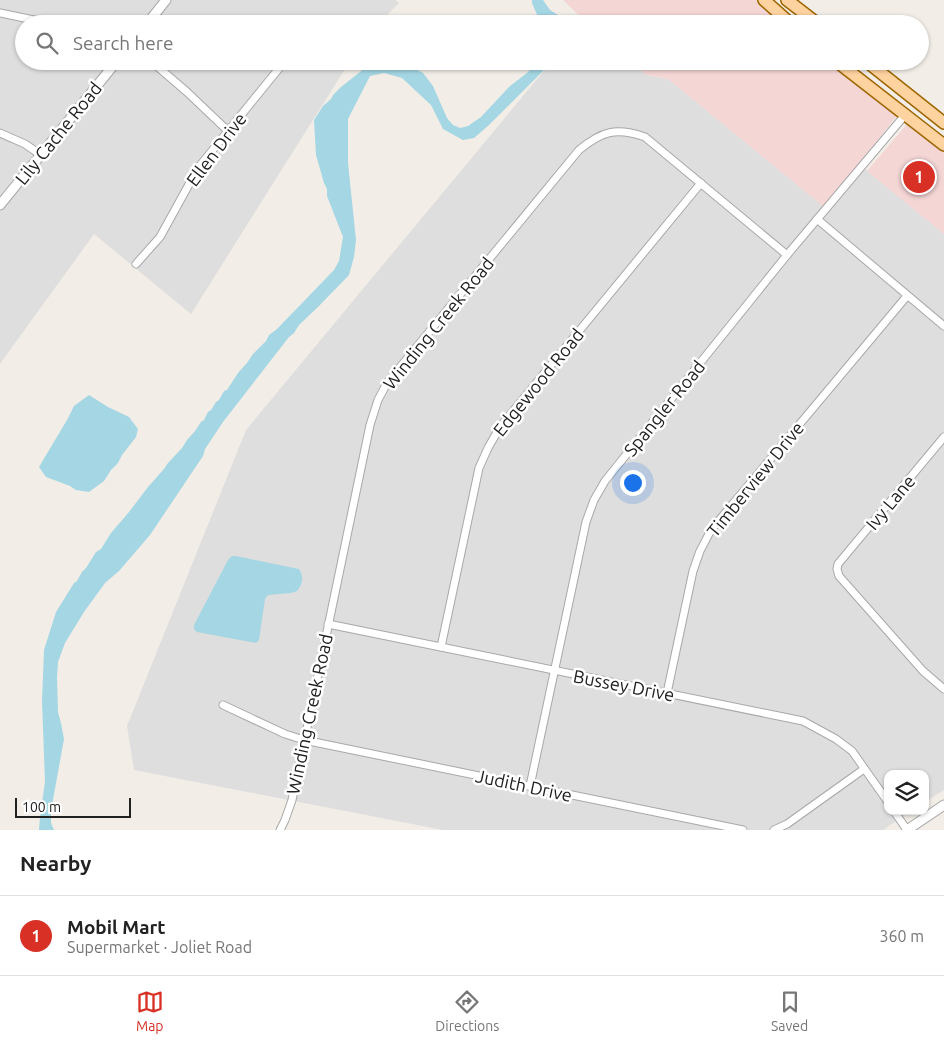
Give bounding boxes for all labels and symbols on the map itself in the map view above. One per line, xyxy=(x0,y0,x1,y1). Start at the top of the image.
street label: Lily Cache Road xyxy=(11,78,105,188)
street label: Ellen Drive xyxy=(182,108,250,190)
pin: 1 xyxy=(903,158,935,196)
street label: Winding Creek Road xyxy=(379,253,497,393)
street label: Edgewood Road xyxy=(489,324,587,440)
street label: Spangler Road xyxy=(619,356,709,460)
street label: Timberview Drive xyxy=(703,418,807,540)
your location xyxy=(620,470,646,496)
street label: Ivy Lane xyxy=(861,471,919,533)
street label: Winding Creek Road xyxy=(282,632,336,796)
street label: Bussey Drive xyxy=(572,665,676,705)
street label: Judith Drive xyxy=(474,765,574,805)
scale bar xyxy=(15,795,131,818)

